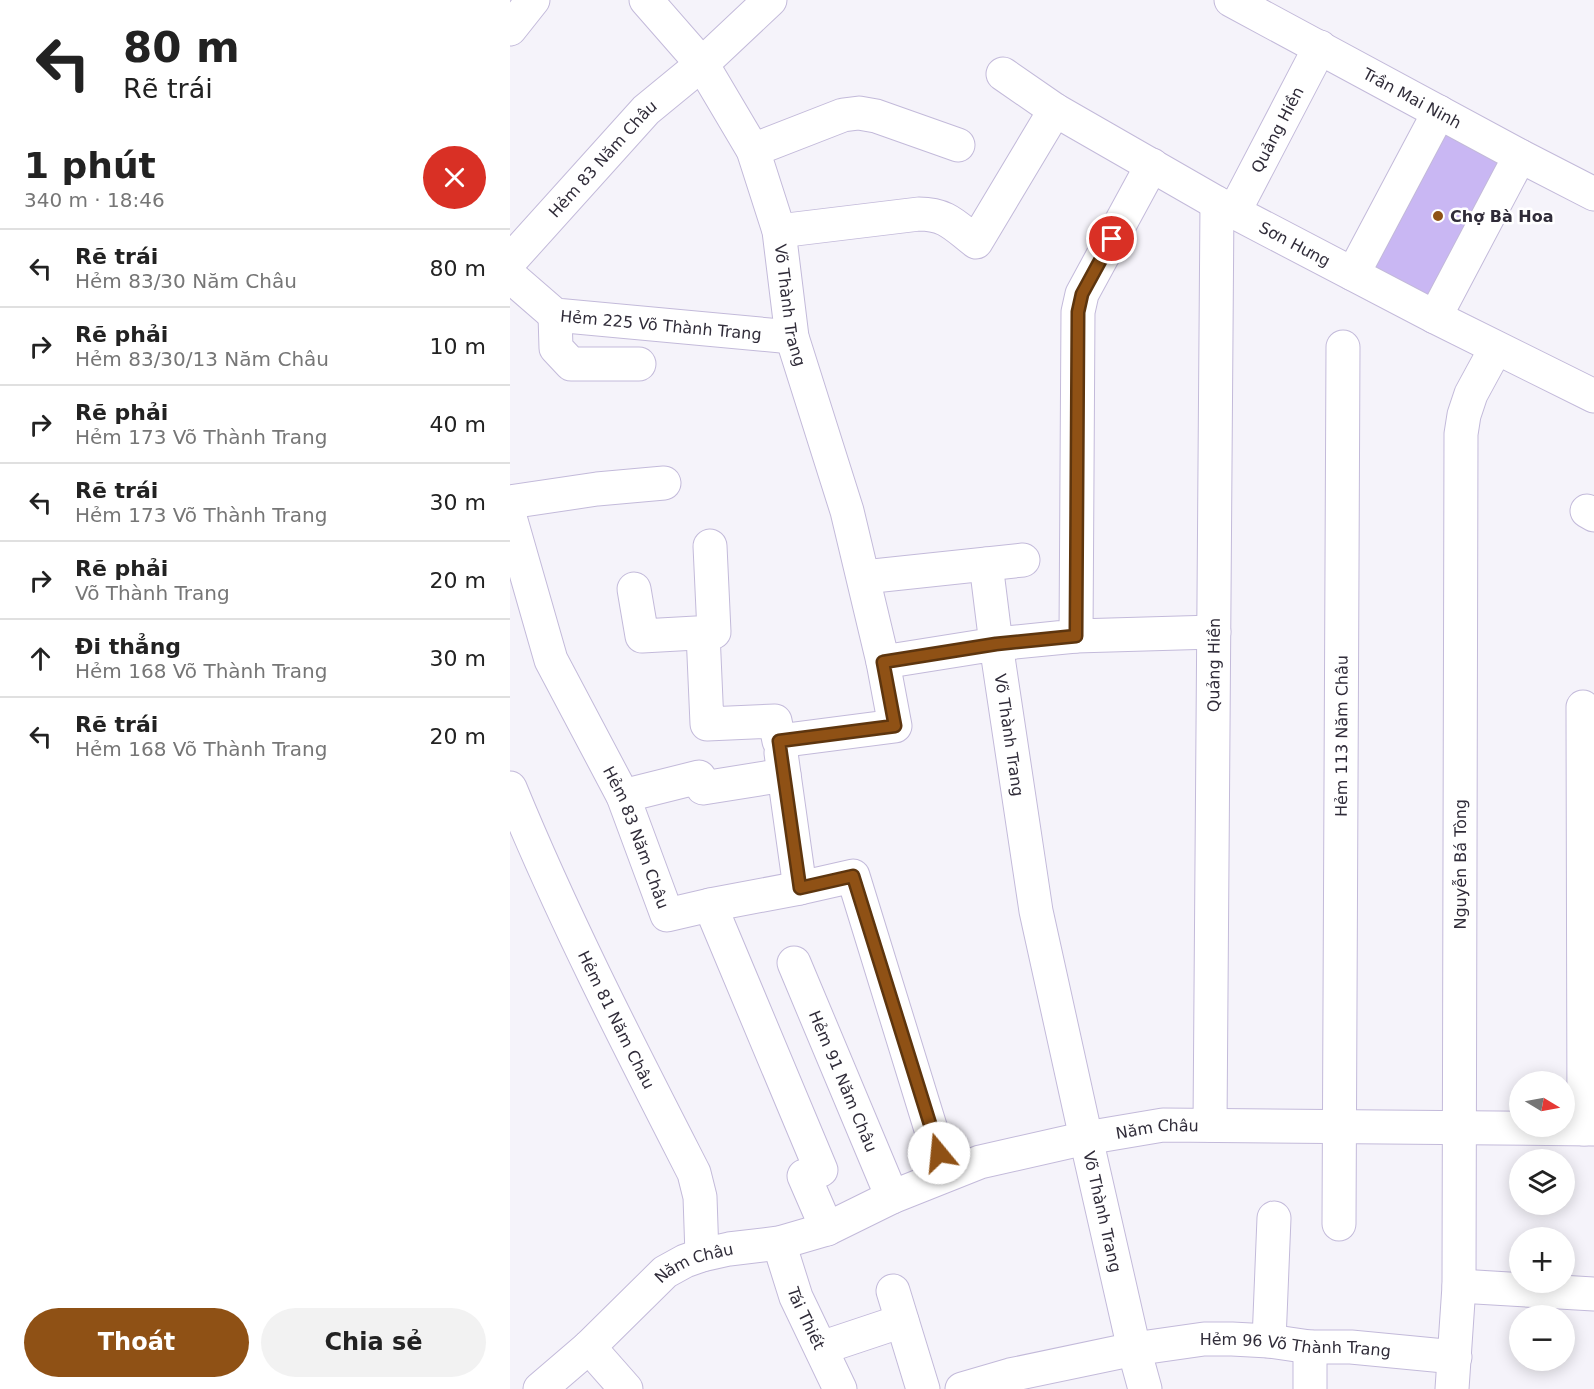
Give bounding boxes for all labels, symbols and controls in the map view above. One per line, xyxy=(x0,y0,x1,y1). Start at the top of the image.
text: 80 m xyxy=(123,23,240,72)
icon: left xyxy=(24,24,102,102)
street label: Trần Mai Ninh xyxy=(1359,64,1464,133)
text: Rẽ trái xyxy=(123,73,213,104)
street label: Quảng Hiền xyxy=(1247,84,1308,176)
street label: Hẻm 83 Năm Châu xyxy=(545,96,661,222)
text: 1 phút xyxy=(24,145,156,186)
button: close xyxy=(423,146,486,209)
text: 340 m · 18:46 xyxy=(24,188,165,212)
place label: Chợ Bà Hoa xyxy=(1450,207,1553,226)
marker: Chợ Bà Hoa xyxy=(1431,209,1445,223)
pin xyxy=(1086,213,1137,264)
street label: Sơn Hưng xyxy=(1256,218,1334,271)
icon: arrive xyxy=(1095,222,1128,255)
street label: Võ Thành Trang xyxy=(771,243,810,369)
text: Rẽ trái xyxy=(75,244,158,269)
icon: left xyxy=(24,252,57,285)
text: 80 m xyxy=(430,256,486,281)
text: Hẻm 83/30 Năm Châu xyxy=(75,269,297,293)
street label: Hẻm 225 Võ Thành Trang xyxy=(559,307,762,344)
text: Rẽ phải xyxy=(75,322,168,347)
icon: right xyxy=(24,330,57,363)
text: 10 m xyxy=(430,334,486,359)
text: Hẻm 83/30/13 Năm Châu xyxy=(75,347,329,371)
text: Rẽ phải xyxy=(75,400,168,425)
icon: right xyxy=(24,408,57,441)
text: 40 m xyxy=(430,412,486,437)
text: Hẻm 173 Võ Thành Trang xyxy=(75,425,327,449)
text: Rẽ trái xyxy=(75,478,158,503)
icon: left xyxy=(24,486,57,519)
text: 30 m xyxy=(430,490,486,515)
text: Hẻm 173 Võ Thành Trang xyxy=(75,503,327,527)
text: Rẽ phải xyxy=(75,556,168,581)
icon: right xyxy=(24,564,57,597)
text: 20 m xyxy=(430,568,486,593)
text: Võ Thành Trang xyxy=(75,581,230,605)
street label: Quảng Hiền xyxy=(1204,618,1224,712)
text: Đi thẳng xyxy=(75,634,181,659)
icon: ahead xyxy=(24,642,57,675)
text: 30 m xyxy=(430,646,486,671)
street label: Hẻm 113 Năm Châu xyxy=(1332,655,1352,817)
text: Hẻm 168 Võ Thành Trang xyxy=(75,659,327,683)
street label: Võ Thành Trang xyxy=(991,672,1028,798)
text: Rẽ trái xyxy=(75,712,158,737)
icon: left xyxy=(24,720,57,753)
text: 20 m xyxy=(430,724,486,749)
text: Hẻm 168 Võ Thành Trang xyxy=(75,737,327,761)
street label: Hẻm 83 Năm Châu xyxy=(599,763,673,911)
street label: Nguyễn Bá Tòng xyxy=(1451,799,1470,930)
street label: Hẻm 81 Năm Châu xyxy=(574,948,658,1092)
street label: Hẻm 91 Năm Châu xyxy=(805,1008,881,1155)
north arrow xyxy=(1509,1071,1575,1137)
map controls xyxy=(1509,1071,1575,1371)
street label: Năm Châu xyxy=(1114,1116,1199,1143)
position arrow xyxy=(907,1121,971,1185)
street label: Võ Thành Trang xyxy=(1079,1149,1125,1274)
button: layers xyxy=(1509,1149,1575,1215)
button: + xyxy=(1509,1227,1575,1293)
street label: Năm Châu xyxy=(651,1239,735,1287)
street label: Tái Thiết xyxy=(783,1284,829,1353)
button: − xyxy=(1509,1305,1575,1371)
button: Thoát xyxy=(24,1308,249,1377)
button: Chia sẻ xyxy=(261,1308,486,1377)
street label: Hẻm 96 Võ Thành Trang xyxy=(1200,1330,1392,1361)

